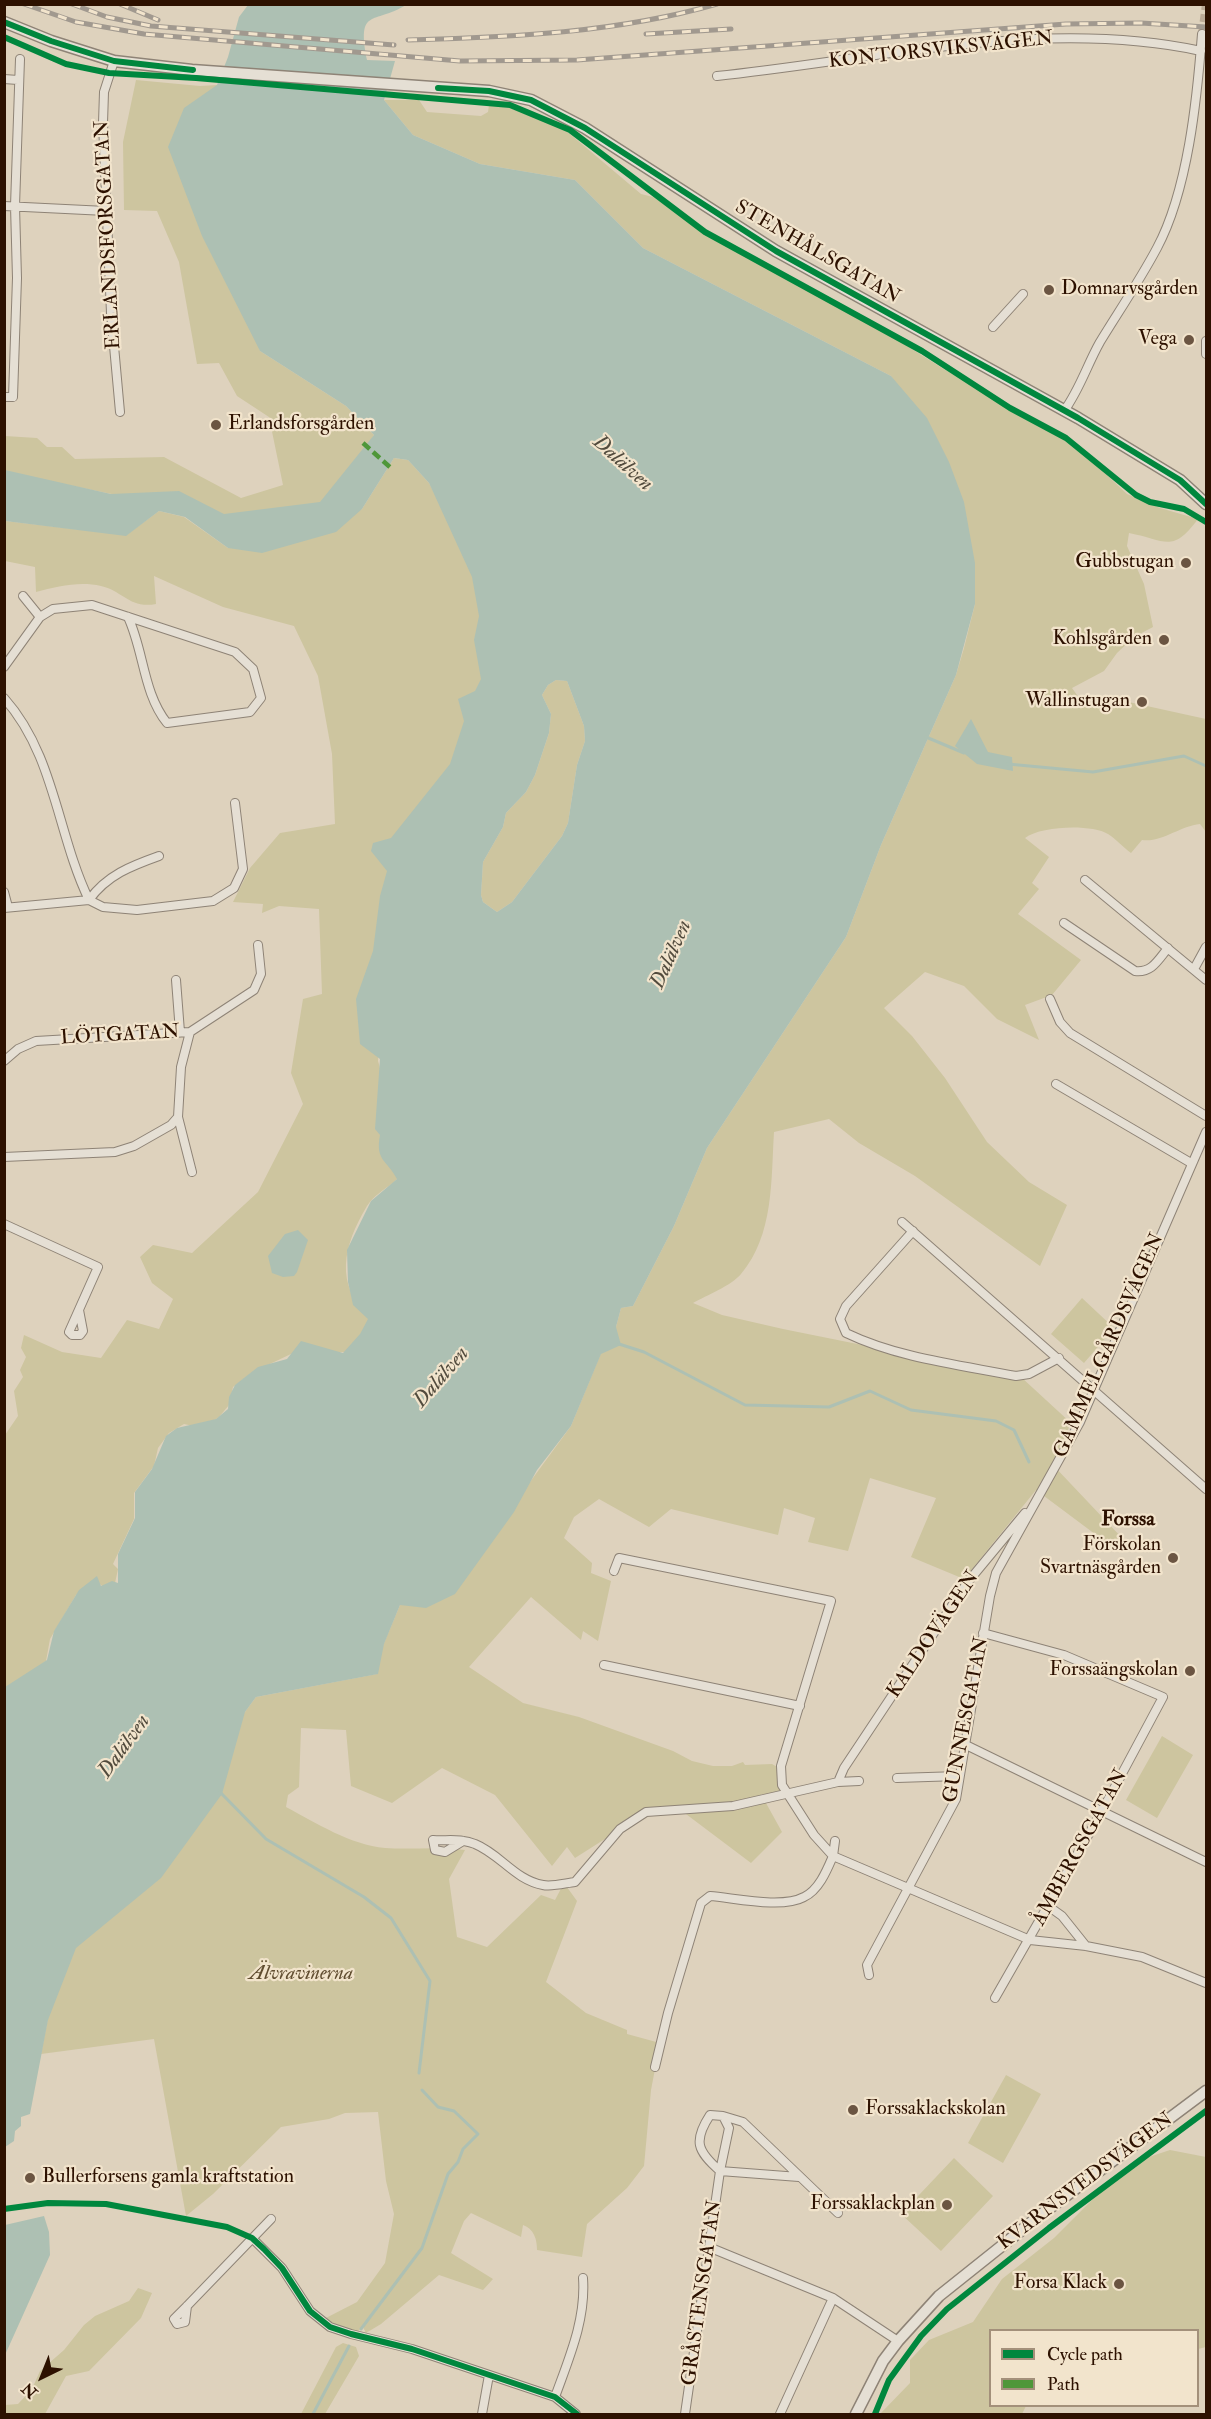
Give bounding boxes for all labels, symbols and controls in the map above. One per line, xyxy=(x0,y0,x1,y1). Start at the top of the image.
street label: KONTORSVIKSVÄGEN xyxy=(828,27,1054,75)
street label: ERLANDSFORSGATAN xyxy=(91,120,127,350)
street label: STENHÅLSGATAN xyxy=(730,196,904,310)
place label: Domnarvsgården xyxy=(1061,278,1198,302)
marker: Domnarvsgården xyxy=(1042,283,1056,297)
place label: Vega xyxy=(1138,328,1177,352)
marker: Vega xyxy=(1182,333,1196,347)
place label: Erlandsforsgården xyxy=(228,413,374,437)
marker: Erlandsforsgården xyxy=(209,418,223,432)
water label: Dalälven xyxy=(587,431,657,497)
place label: Gubbstugan xyxy=(1075,551,1174,575)
marker: Gubbstugan xyxy=(1179,556,1193,570)
place label: Kohlsgården xyxy=(1052,628,1152,652)
marker: Kohlsgården xyxy=(1157,633,1171,647)
place label: Wallinstugan xyxy=(1025,690,1130,714)
marker: Wallinstugan xyxy=(1135,695,1149,709)
water label: Dalälven xyxy=(646,917,698,993)
street label: LÖTGATAN xyxy=(60,1021,180,1051)
street label: GAMMELGÅRDSVÄGEN xyxy=(1050,1230,1170,1462)
water label: Dalälven xyxy=(409,1343,475,1413)
district label: Forssa xyxy=(1101,1507,1155,1533)
place label: Förskolan Svartnäsgården xyxy=(1040,1534,1161,1581)
marker: Förskolan Svartnäsgården xyxy=(1166,1551,1180,1565)
street label: KALDOVÄGEN xyxy=(883,1567,985,1703)
street label: GUNNESGATAN xyxy=(939,1635,995,1805)
place label: Forssaängskolan xyxy=(1049,1659,1178,1683)
marker: Forssaängskolan xyxy=(1183,1664,1197,1678)
water label: Dalälven xyxy=(94,1710,156,1784)
street label: ÅMBERGSGATAN xyxy=(1028,1766,1134,1930)
park label: Älvravinerna xyxy=(249,1963,353,1987)
place label: Forssaklackskolan xyxy=(865,2098,1006,2122)
marker: Forssaklackskolan xyxy=(846,2103,860,2117)
street label: KVARNSVEDSVÄGEN xyxy=(994,2108,1178,2256)
place label: Bullerforsens gamla kraftstation xyxy=(42,2166,294,2190)
marker: Bullerforsens gamla kraftstation xyxy=(23,2171,37,2185)
place label: Forssaklackplan xyxy=(810,2193,935,2217)
marker: Forssaklackplan xyxy=(940,2198,954,2212)
street label: GRÅSTENSGATAN xyxy=(678,2199,728,2387)
place label: Forsa Klack xyxy=(1014,2272,1107,2296)
marker: Forsa Klack xyxy=(1112,2277,1126,2291)
legend xyxy=(989,2329,1199,2407)
text: Cycle path xyxy=(1047,2343,1123,2366)
north arrow xyxy=(12,2347,72,2407)
text: Path xyxy=(1047,2373,1080,2396)
text: N xyxy=(18,2378,42,2402)

